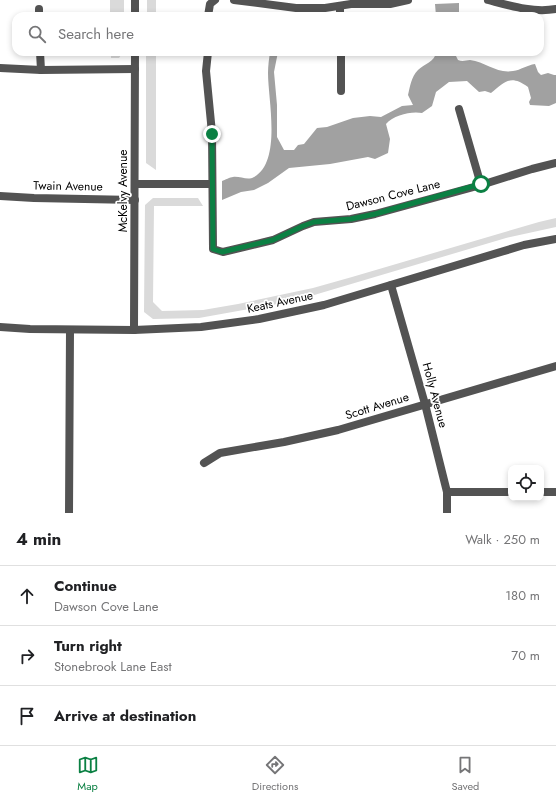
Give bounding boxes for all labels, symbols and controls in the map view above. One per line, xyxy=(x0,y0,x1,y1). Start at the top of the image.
search box xyxy=(12,12,544,56)
icon: search xyxy=(26,23,48,45)
text: Search here xyxy=(58,23,134,45)
route end xyxy=(203,125,221,143)
street label: McKelvy Avenue xyxy=(114,150,132,232)
street label: Dawson Cove Lane xyxy=(344,175,442,215)
route start xyxy=(472,175,490,193)
street label: Twain Avenue xyxy=(33,176,103,196)
street label: Keats Avenue xyxy=(245,286,315,318)
street label: Holly Avenue xyxy=(418,360,452,430)
street label: Scott Avenue xyxy=(343,388,411,424)
map controls xyxy=(508,465,544,501)
button: locate xyxy=(508,465,544,501)
text: 4 min xyxy=(16,527,61,551)
text: Walk · 250 m xyxy=(465,530,540,549)
text: Continue xyxy=(54,575,117,597)
icon: ahead xyxy=(16,585,38,607)
text: 180 m xyxy=(505,586,540,605)
text: Dawson Cove Lane xyxy=(54,597,158,616)
text: Turn right xyxy=(54,635,122,657)
icon: right xyxy=(16,645,38,667)
text: 70 m xyxy=(511,646,540,665)
text: Stonebrook Lane East xyxy=(54,657,172,676)
icon: arrive xyxy=(16,705,38,727)
text: Arrive at destination xyxy=(54,705,196,727)
tab: Map xyxy=(77,754,99,794)
tab: Directions xyxy=(252,754,298,794)
tab: Saved xyxy=(452,754,479,794)

